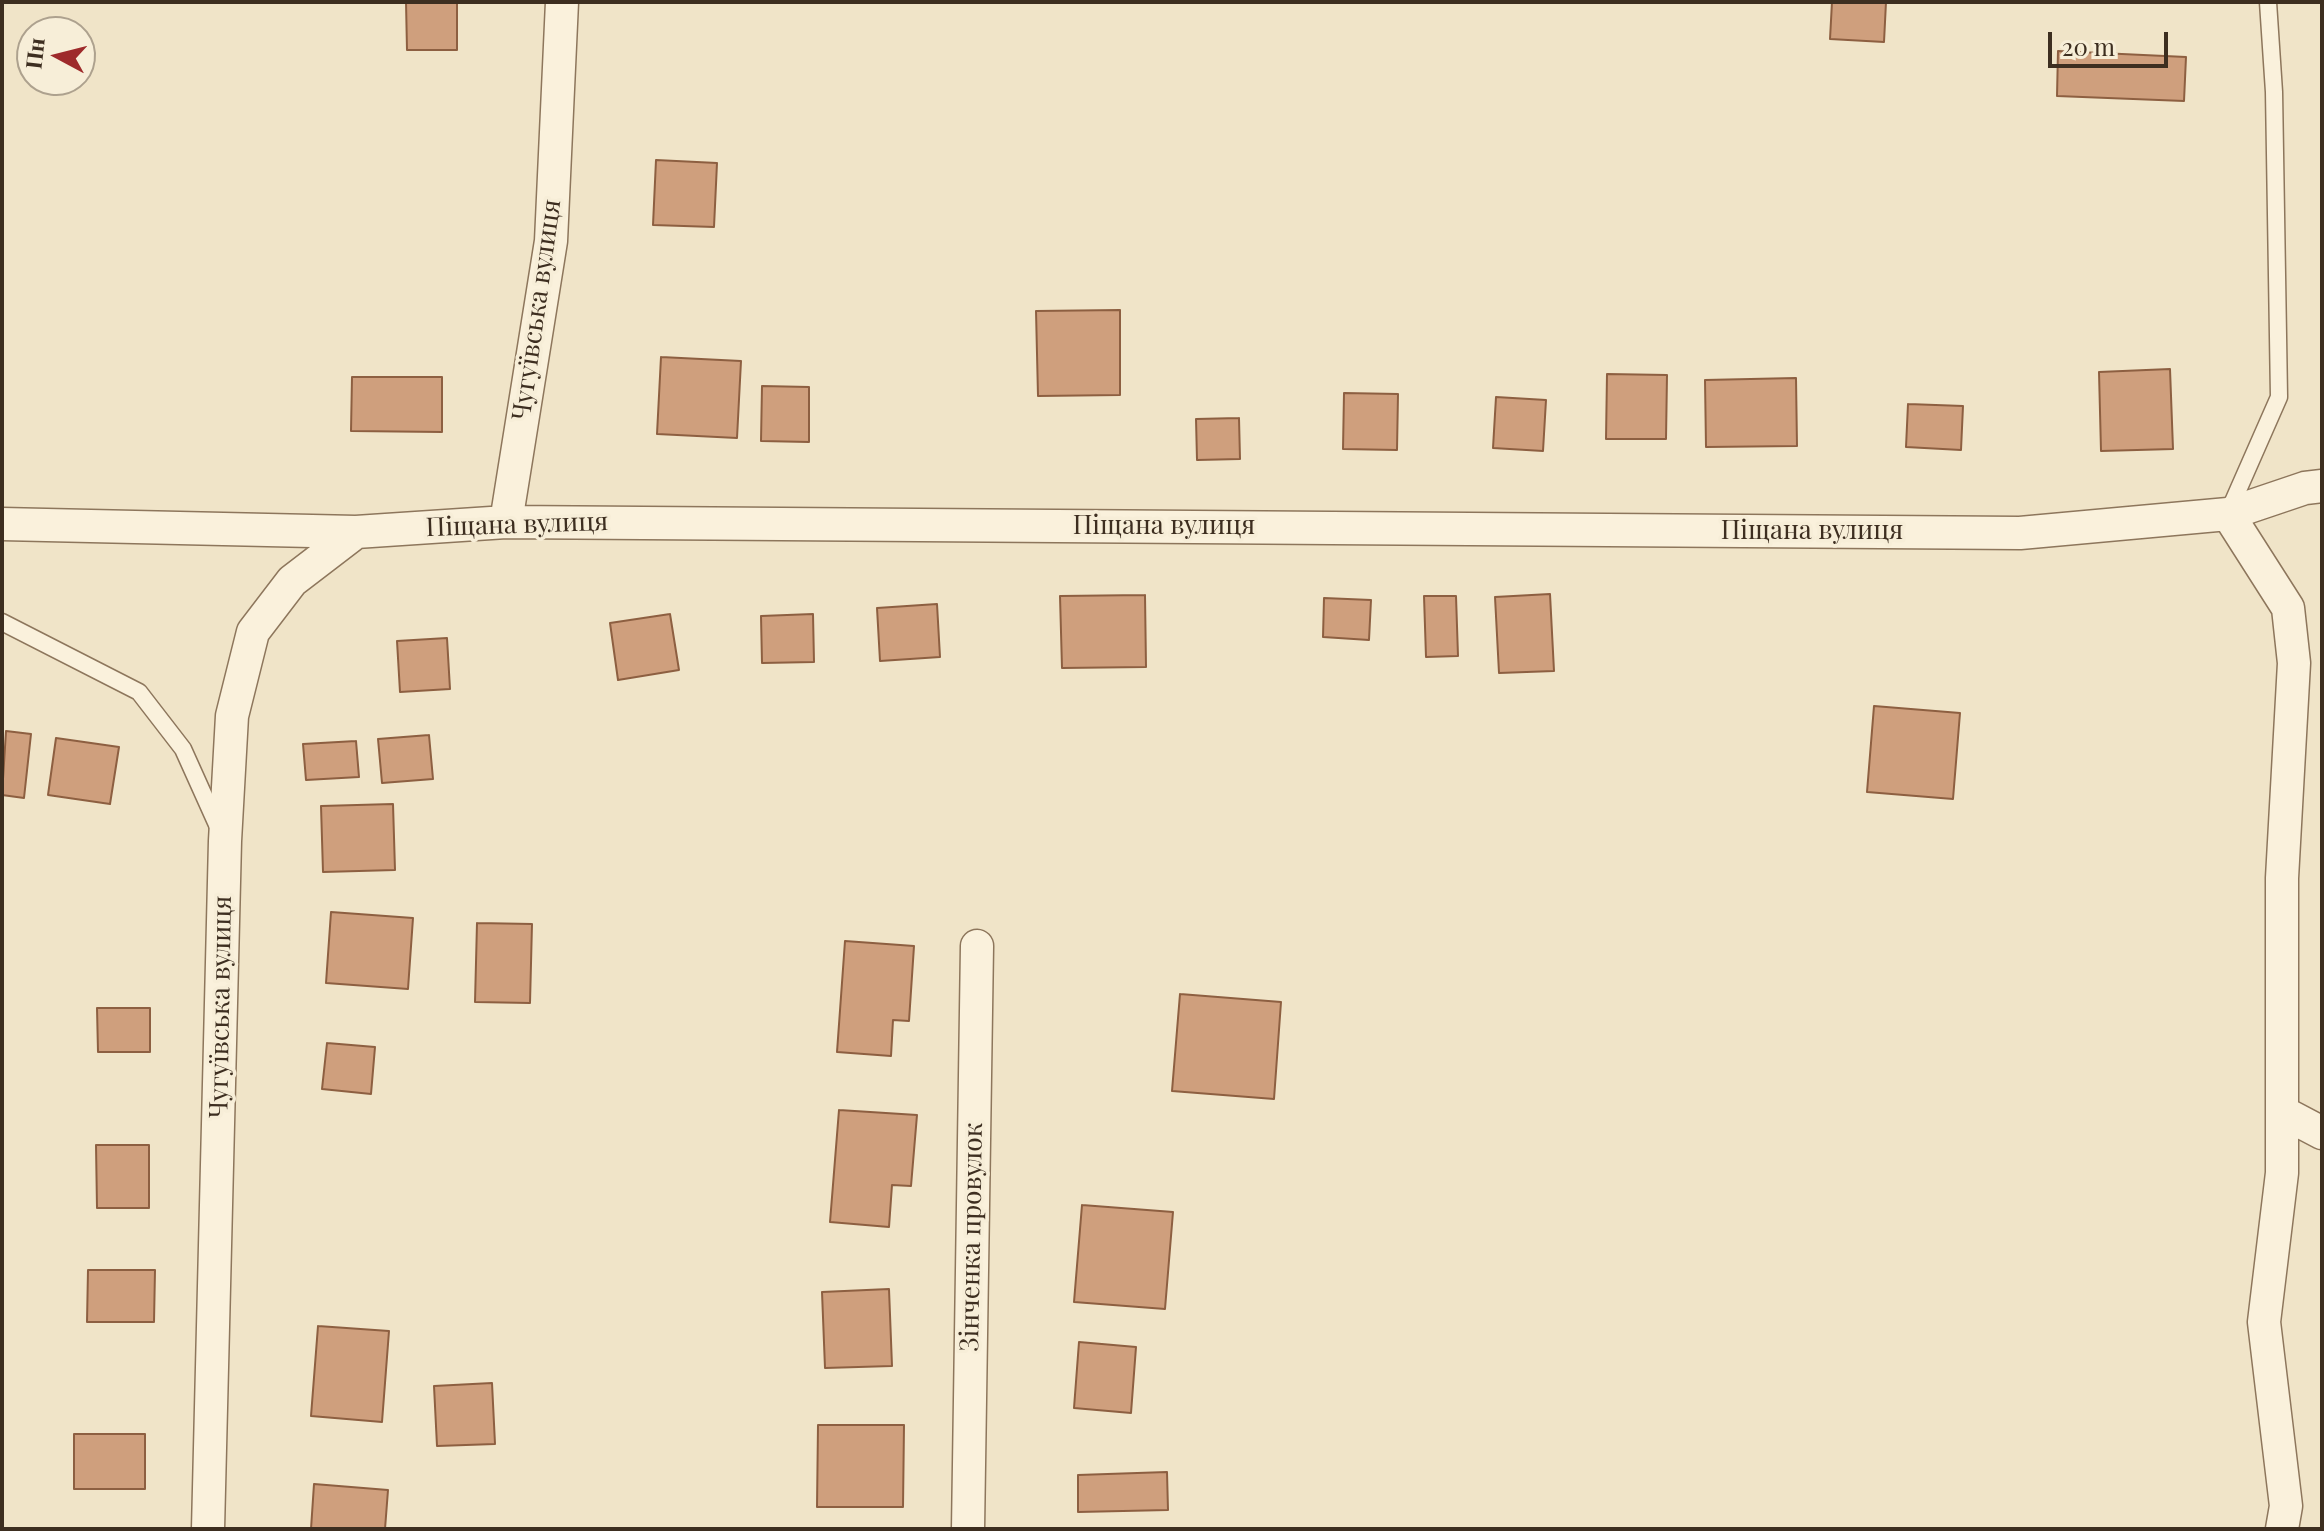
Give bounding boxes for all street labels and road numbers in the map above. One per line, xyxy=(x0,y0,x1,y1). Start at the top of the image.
street label: Чугуївська вулиця xyxy=(506,197,568,423)
street label: Піщана вулиця xyxy=(425,506,609,544)
street label: Піщана вулиця xyxy=(1073,510,1255,542)
street label: Піщана вулиця xyxy=(1721,515,1903,547)
street label: Чугуївська вулиця xyxy=(203,895,239,1119)
street label: Зінченка провулок xyxy=(954,1122,990,1352)

